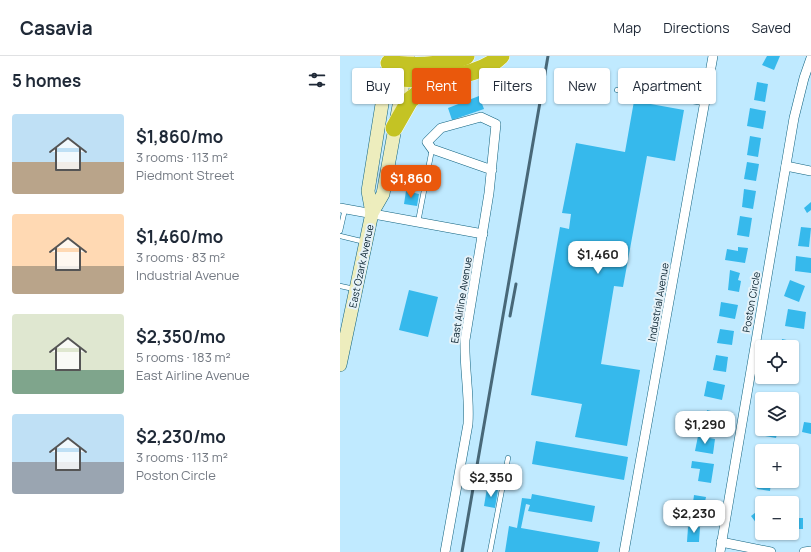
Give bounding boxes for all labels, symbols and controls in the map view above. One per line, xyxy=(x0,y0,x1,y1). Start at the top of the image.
text: Casavia xyxy=(20,15,93,41)
text: Map xyxy=(613,18,641,37)
text: Directions xyxy=(663,18,730,37)
text: Saved xyxy=(752,18,791,37)
chip: Buy xyxy=(352,68,404,104)
chip: Rent xyxy=(412,68,471,104)
chip: Filters xyxy=(479,68,546,104)
chip: New xyxy=(554,68,610,104)
chip: Apartment xyxy=(618,68,716,104)
text: 5 homes xyxy=(12,69,81,92)
icon: filters xyxy=(306,69,328,91)
text: $1,860/mo xyxy=(136,125,223,148)
icon: home xyxy=(44,130,92,178)
text: 3 rooms · 113 m² xyxy=(136,148,228,166)
pin: $1,860 xyxy=(378,165,444,199)
text: Piedmont Street xyxy=(136,166,235,184)
text: $1,860 xyxy=(390,169,432,187)
street label: East Ozark Avenue xyxy=(345,223,377,309)
text: $1,460/mo xyxy=(136,225,223,248)
icon: home xyxy=(44,230,92,278)
pin: $1,460 xyxy=(565,241,631,275)
text: $1,460 xyxy=(577,245,619,263)
text: 3 rooms · 83 m² xyxy=(136,248,225,266)
street label: East Airline Avenue xyxy=(447,256,475,344)
street label: Industrial Avenue xyxy=(644,262,672,342)
text: Industrial Avenue xyxy=(136,266,239,284)
street label: Poston Circle xyxy=(739,270,763,333)
text: $2,350/mo xyxy=(136,325,226,348)
icon: home xyxy=(44,330,92,378)
map controls xyxy=(755,340,799,540)
button: locate xyxy=(755,340,799,384)
text: 5 rooms · 183 m² xyxy=(136,348,231,366)
text: East Airline Avenue xyxy=(136,366,250,384)
button: layers xyxy=(755,392,799,436)
pin: $1,290 xyxy=(672,411,738,445)
text: $1,290 xyxy=(684,415,726,433)
text: $2,230/mo xyxy=(136,425,226,448)
icon: home xyxy=(44,430,92,478)
button: + xyxy=(755,444,799,488)
text: 3 rooms · 113 m² xyxy=(136,448,228,466)
pin: $2,350 xyxy=(458,464,524,498)
text: Poston Circle xyxy=(136,466,216,484)
text: $2,350 xyxy=(469,468,513,486)
button: − xyxy=(755,496,799,540)
pin: $2,230 xyxy=(661,500,727,534)
text: $2,230 xyxy=(672,504,716,522)

